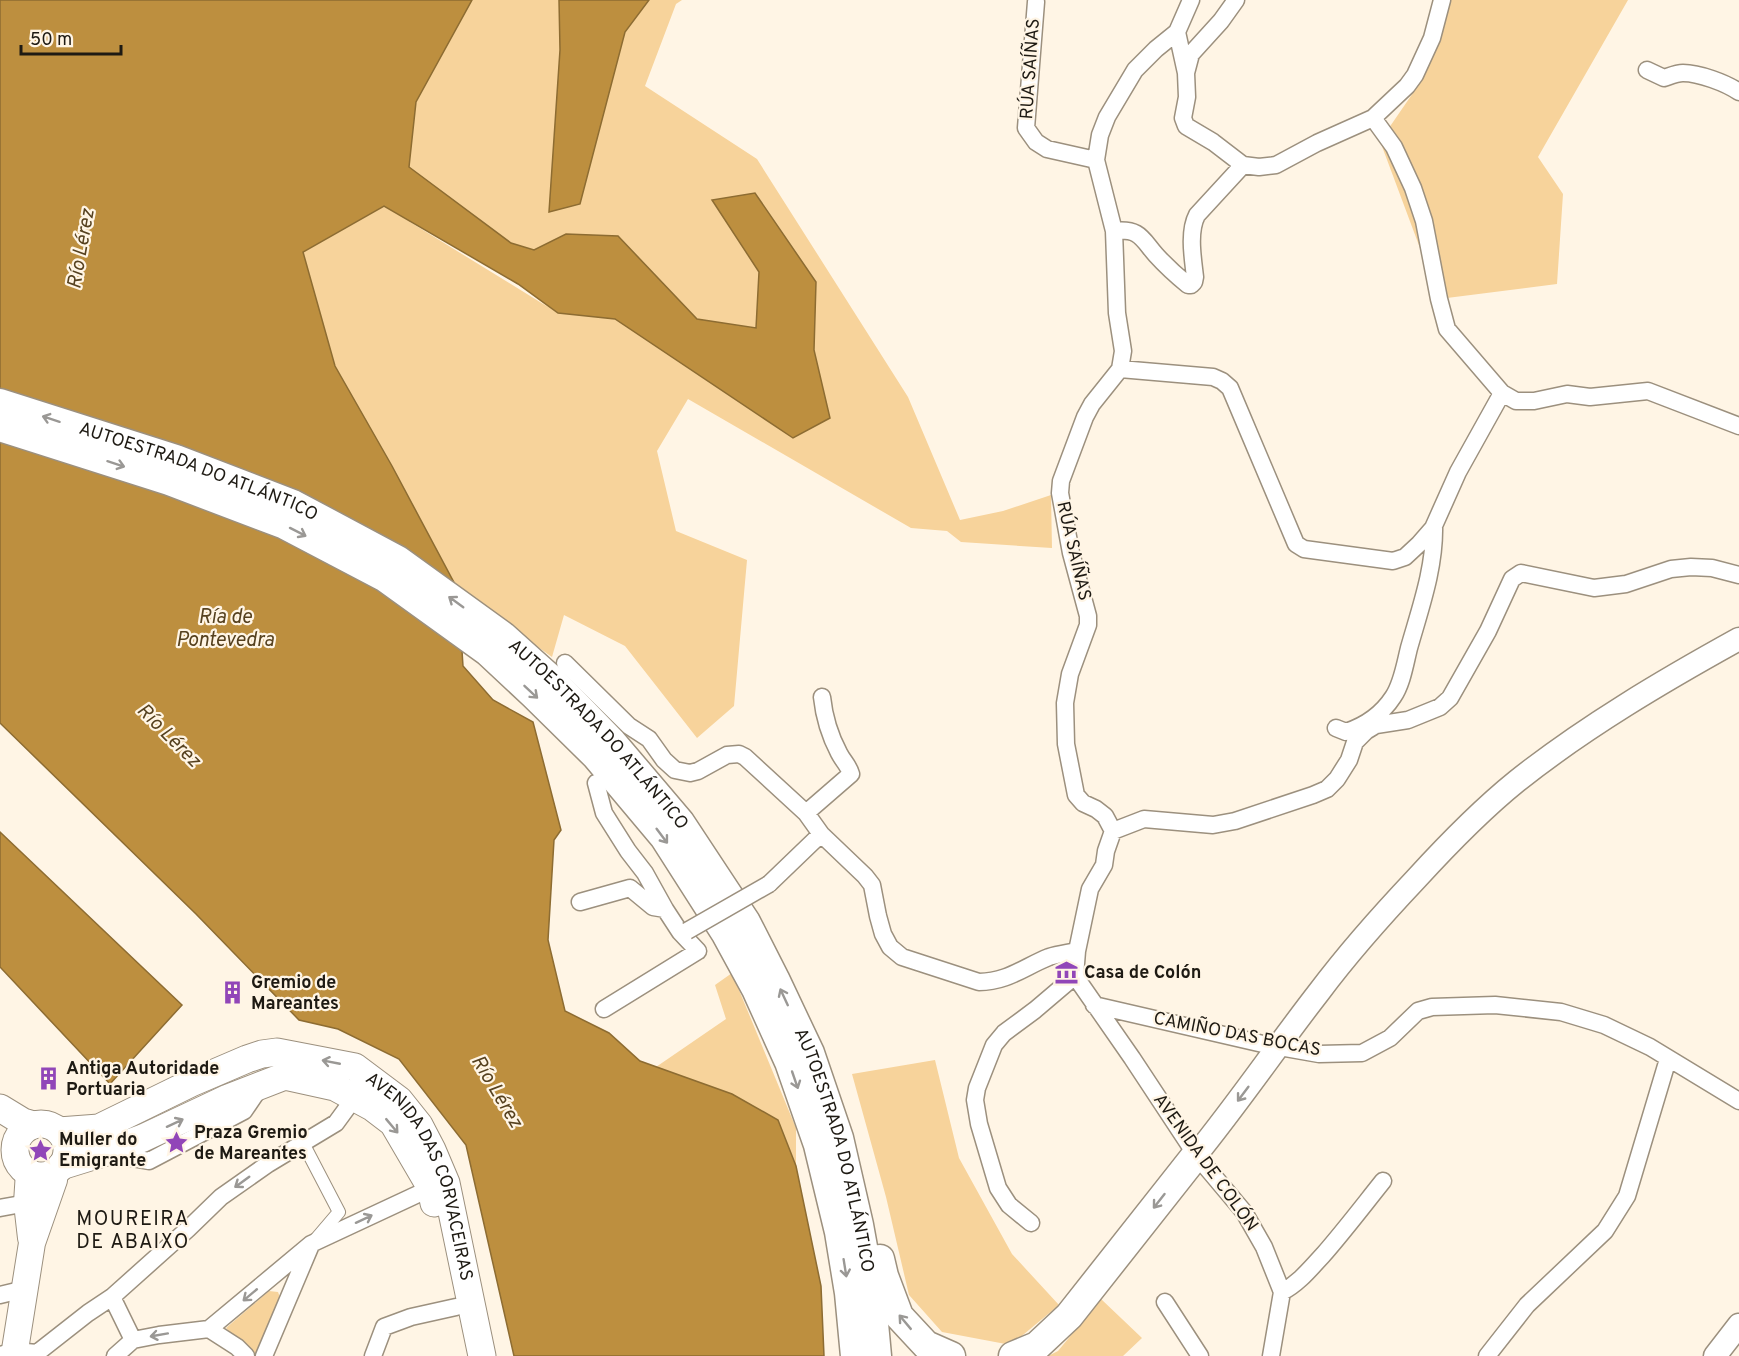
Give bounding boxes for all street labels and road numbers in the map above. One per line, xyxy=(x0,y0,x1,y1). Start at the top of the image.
street label: RÚA SAÍÑAS xyxy=(1014,18,1046,120)
street label: AUTOESTRADA DO ATLÁNTICO xyxy=(76,417,322,527)
street label: RÚA SAÍÑAS xyxy=(1050,499,1098,603)
street label: AUTOESTRADA DO ATLÁNTICO xyxy=(503,635,693,834)
street label: CAMIÑO DAS BOCAS xyxy=(1151,1006,1323,1062)
street label: AUTOESTRADA DO ATLÁNTICO xyxy=(788,1025,879,1274)
street label: AVENIDA DAS CORVACEIRAS xyxy=(361,1067,478,1283)
street label: AVENIDA DE COLÓN xyxy=(1147,1088,1264,1236)

